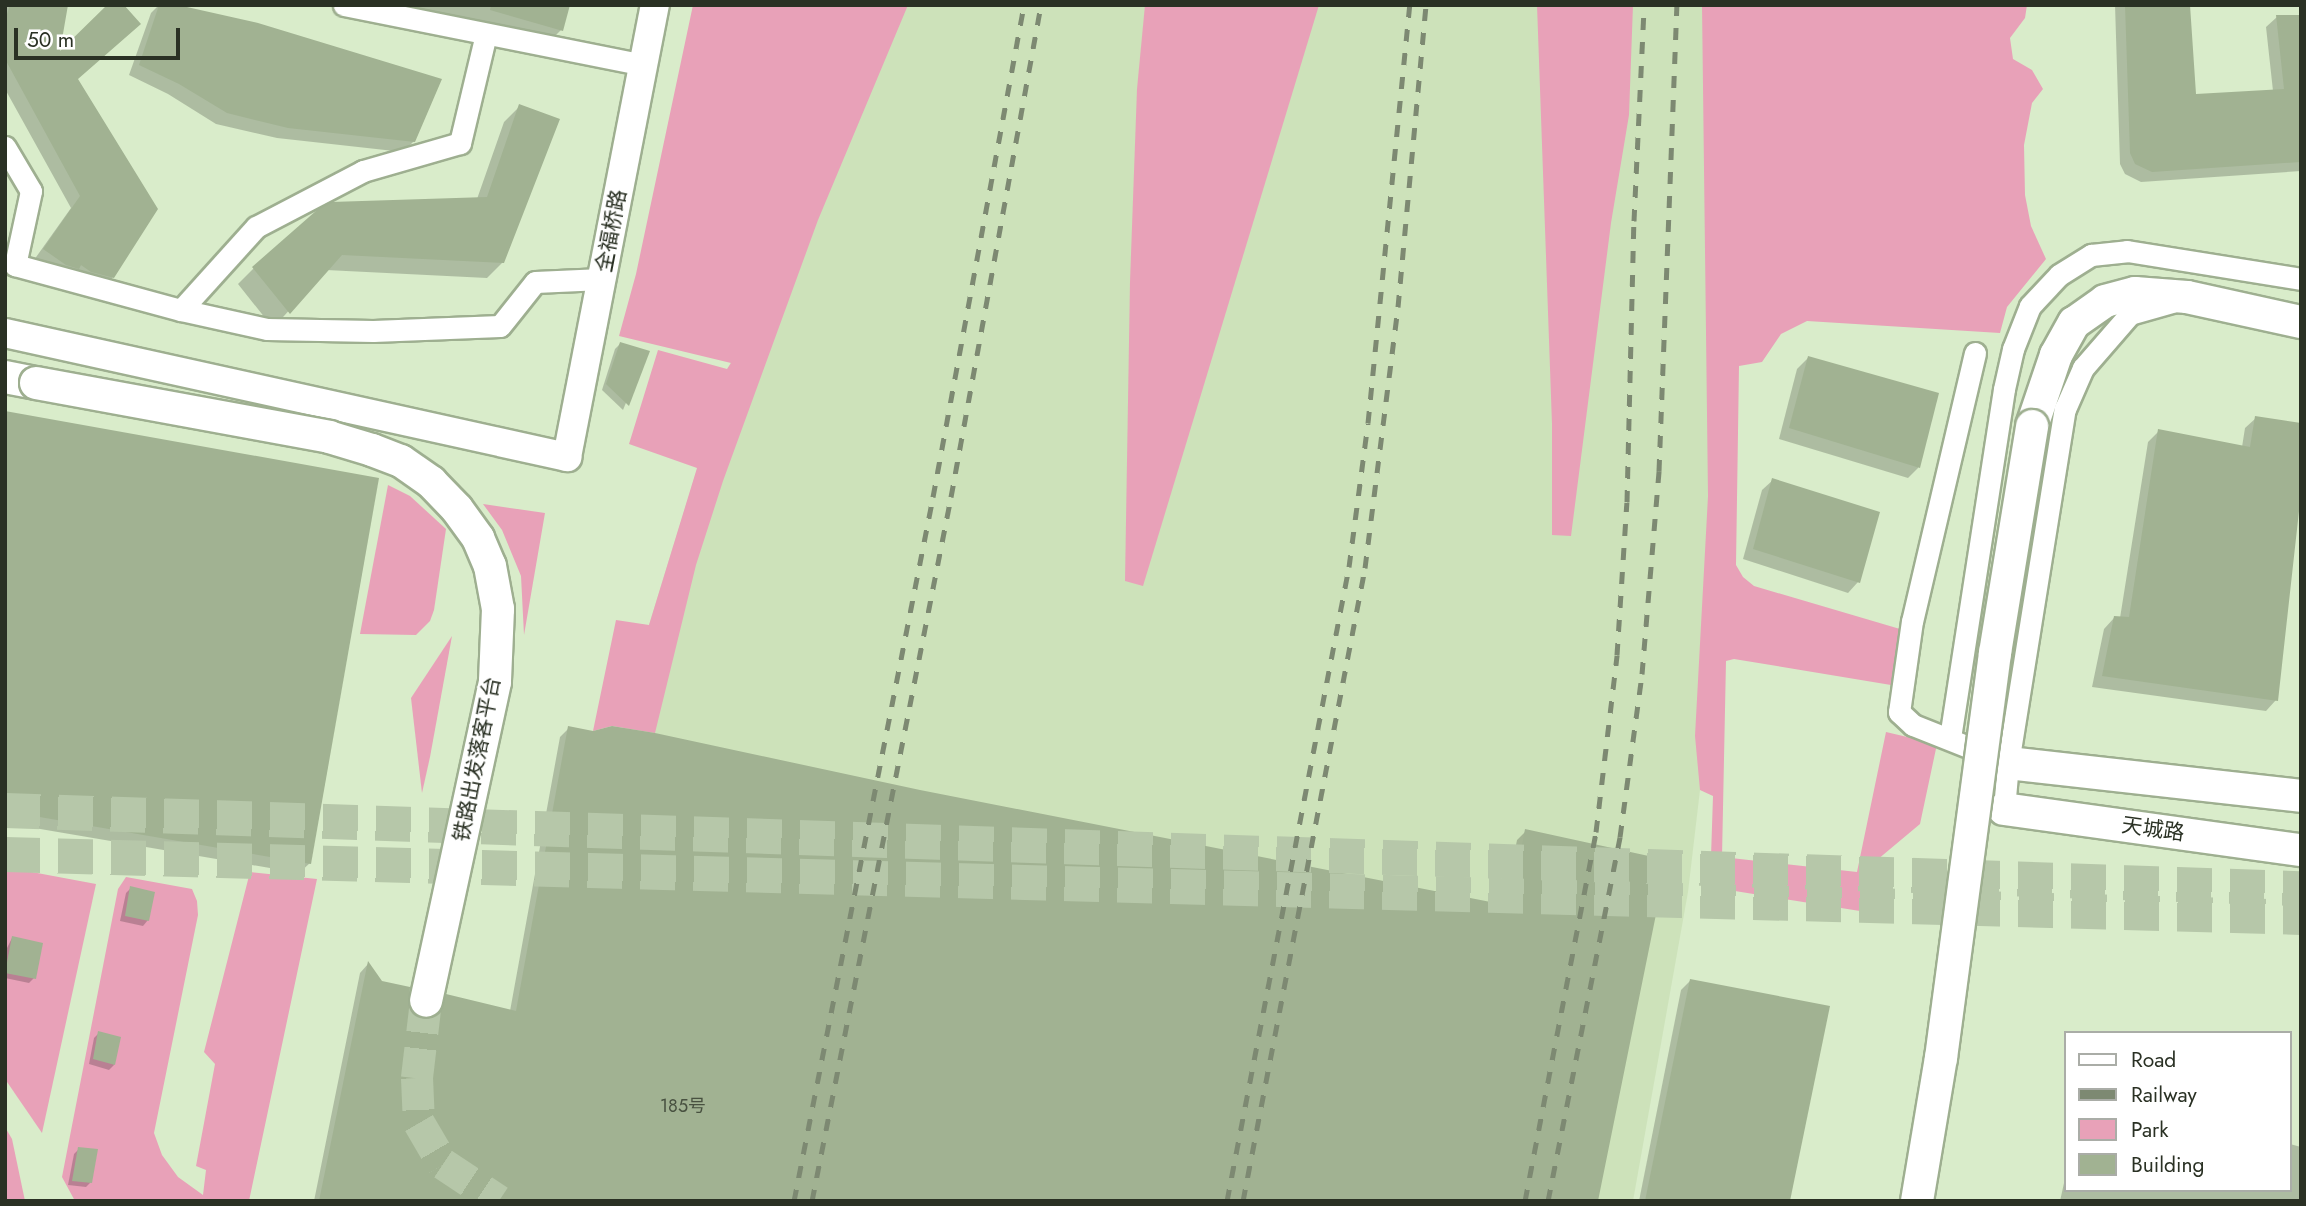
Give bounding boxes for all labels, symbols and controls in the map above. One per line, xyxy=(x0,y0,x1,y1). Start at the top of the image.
scale bar xyxy=(18,14,184,58)
text: 50 m xyxy=(27,25,74,55)
street label: 全福桥路 xyxy=(591,187,631,275)
street label: 铁路出发落客平台 xyxy=(449,674,505,844)
street label: 天城路 xyxy=(2120,812,2186,846)
legend xyxy=(2064,1031,2292,1192)
text: Road xyxy=(2131,1045,2176,1075)
text: Railway xyxy=(2131,1080,2197,1110)
house number: 185号 xyxy=(660,1095,706,1117)
text: Park xyxy=(2131,1115,2168,1145)
text: Building xyxy=(2131,1150,2204,1180)

